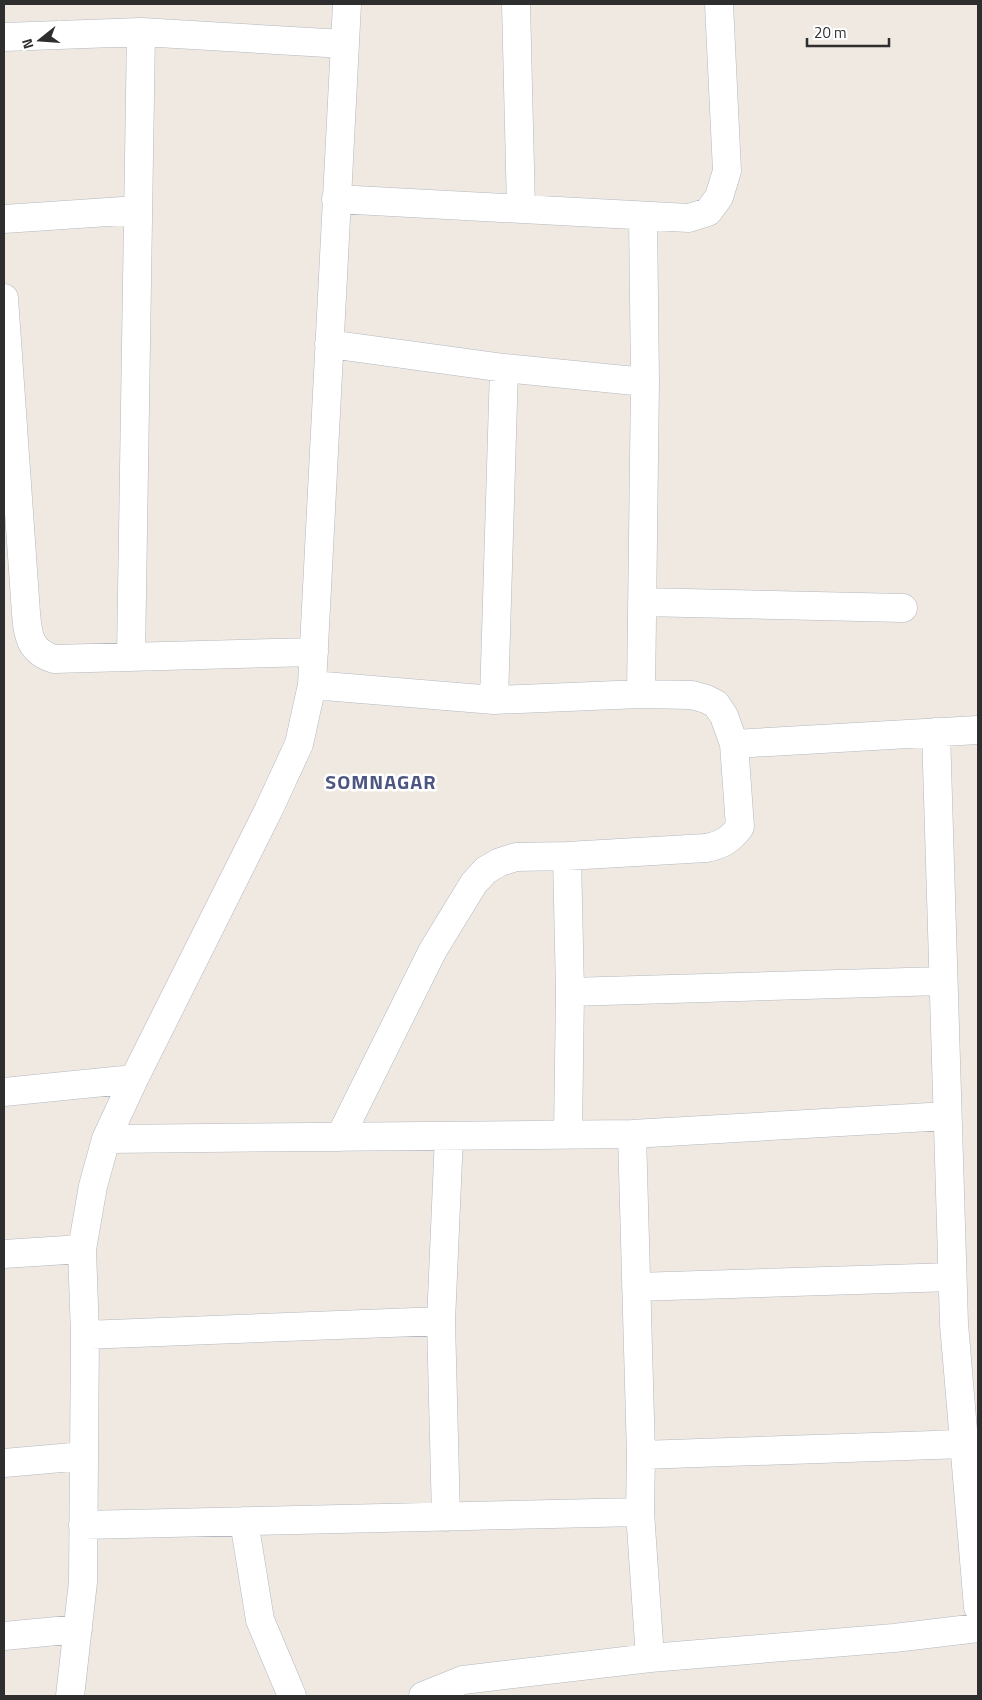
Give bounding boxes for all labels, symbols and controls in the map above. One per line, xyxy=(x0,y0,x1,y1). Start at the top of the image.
north arrow xyxy=(15,15,65,65)
scale bar xyxy=(807,15,890,47)
text: 20 m xyxy=(814,21,847,44)
text: N xyxy=(16,36,39,52)
district label: SOMNAGAR xyxy=(325,766,437,797)

